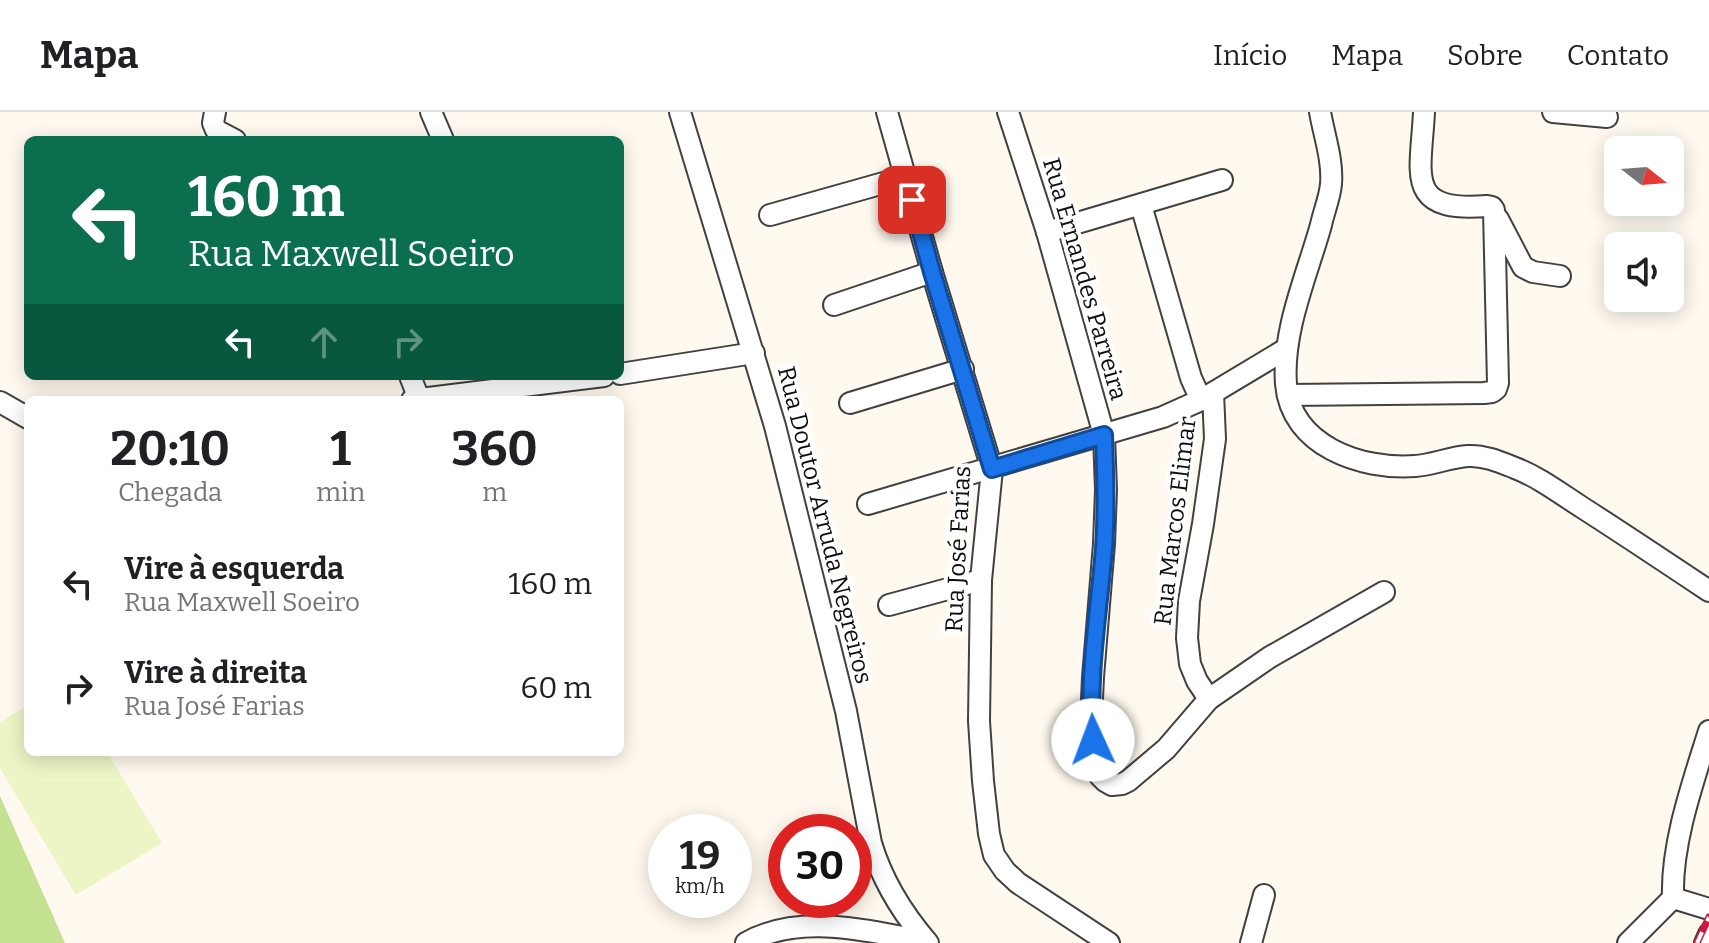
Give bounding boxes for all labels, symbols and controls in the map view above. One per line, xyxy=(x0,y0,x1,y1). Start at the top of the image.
text: Mapa xyxy=(40,32,138,78)
text: Início xyxy=(1213,39,1287,72)
text: Mapa xyxy=(1331,39,1403,72)
text: Sobre xyxy=(1447,39,1523,72)
text: Contato xyxy=(1567,39,1669,72)
north arrow xyxy=(1604,136,1684,216)
map controls xyxy=(1604,136,1684,312)
street label: Rua Ernandes Parreira xyxy=(1037,155,1133,403)
text: 160 m xyxy=(188,164,344,231)
pin xyxy=(878,166,946,234)
icon: left xyxy=(56,168,160,272)
icon: arrive xyxy=(890,178,934,222)
text: Rua Maxwell Soeiro xyxy=(188,232,515,276)
button: sound xyxy=(1604,232,1684,312)
icon: left xyxy=(218,320,262,364)
icon: ahead xyxy=(302,320,346,364)
icon: right xyxy=(386,320,430,364)
street label: Rua Doutor Arruda Negreiros xyxy=(772,363,878,687)
street label: Rua Marcos Elimar xyxy=(1148,415,1202,627)
text: 20:10 xyxy=(110,420,230,478)
text: 1 xyxy=(330,420,351,478)
text: 360 xyxy=(451,420,538,478)
street label: Rua José Farias xyxy=(940,465,976,633)
text: Chegada xyxy=(118,477,222,508)
text: min xyxy=(316,477,365,508)
text: m xyxy=(482,477,507,508)
text: Vire à esquerda xyxy=(124,551,344,587)
icon: left xyxy=(56,562,100,606)
text: 160 m xyxy=(508,566,592,602)
text: Rua Maxwell Soeiro xyxy=(124,587,360,618)
text: Vire à direita xyxy=(124,655,307,691)
icon: right xyxy=(56,666,100,710)
text: 60 m xyxy=(521,670,592,706)
text: Rua José Farias xyxy=(124,691,305,722)
position arrow xyxy=(1051,698,1135,782)
speed limit sign: 30 xyxy=(768,814,872,918)
text: 19 xyxy=(680,832,720,880)
text: km/h xyxy=(675,874,725,898)

